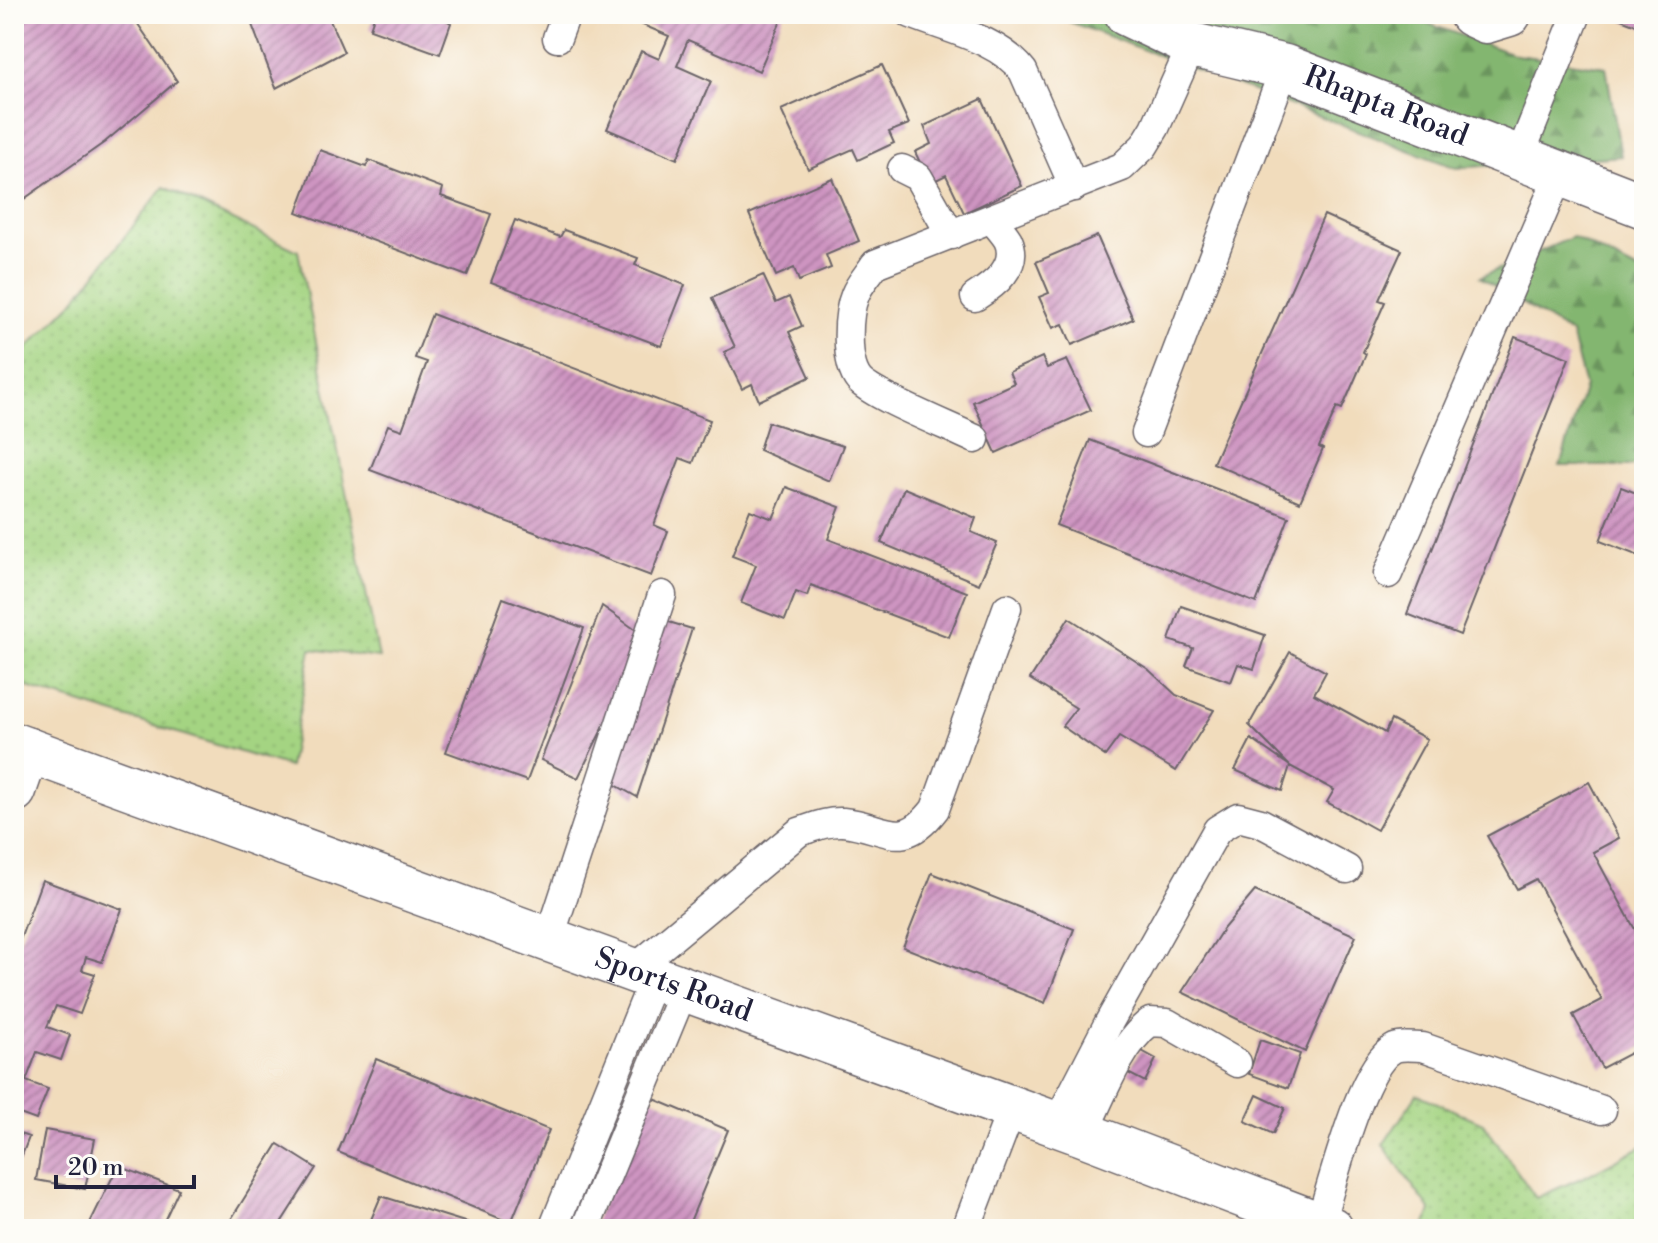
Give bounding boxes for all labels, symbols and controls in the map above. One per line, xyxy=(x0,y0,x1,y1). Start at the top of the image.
street label: Rhapta Road xyxy=(1298,57,1474,155)
street label: Sports Road xyxy=(590,939,758,1031)
scale bar xyxy=(56,1139,194,1189)
text: 20 m xyxy=(68,1153,124,1183)

